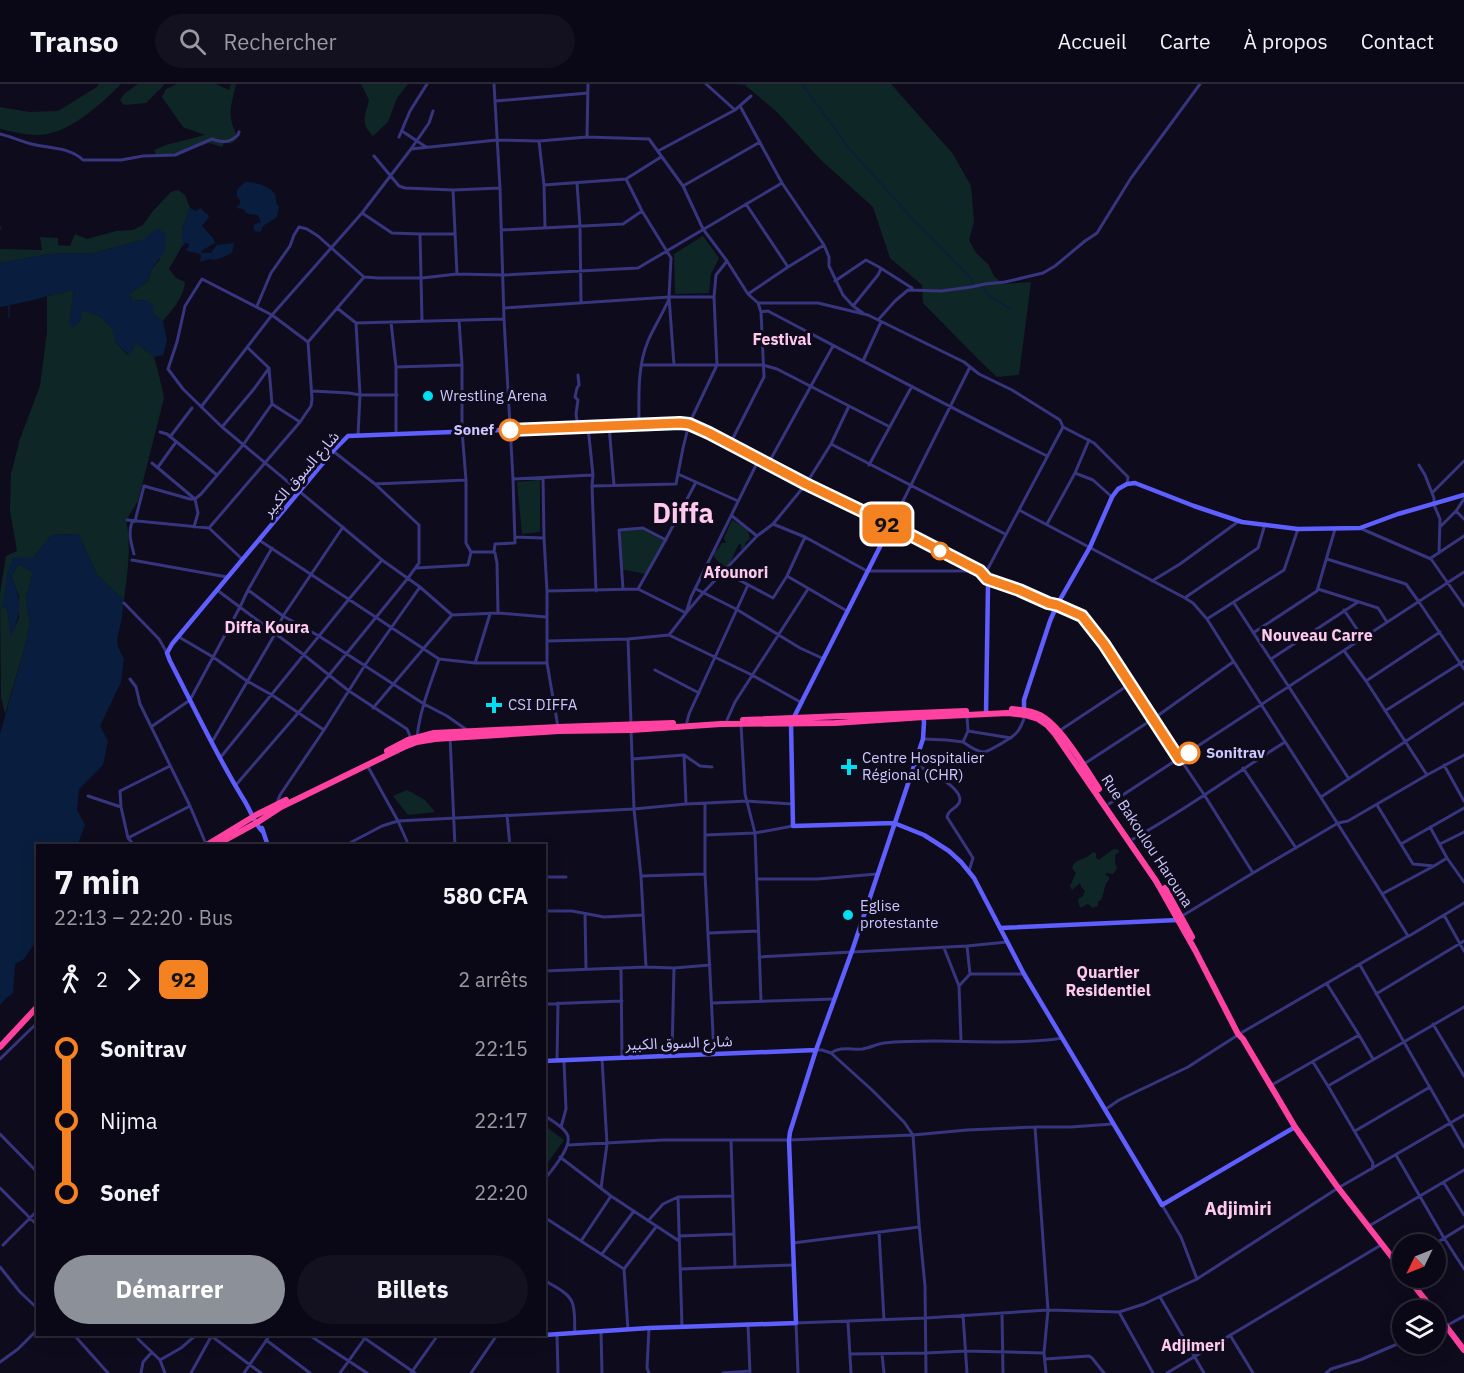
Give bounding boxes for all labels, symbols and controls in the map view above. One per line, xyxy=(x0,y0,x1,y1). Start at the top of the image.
search box xyxy=(155,14,575,68)
text: Transo xyxy=(30,23,119,60)
icon: search xyxy=(176,25,209,58)
text: Rechercher xyxy=(224,27,337,56)
text: Accueil xyxy=(1058,27,1127,55)
text: Carte xyxy=(1160,27,1211,55)
text: À propos xyxy=(1244,27,1328,55)
text: Contact xyxy=(1361,27,1434,55)
district label: Festival xyxy=(753,329,812,349)
place label: Wrestling Arena xyxy=(440,386,547,405)
marker: Wrestling Arena xyxy=(421,389,435,403)
marker: Sonef xyxy=(499,419,521,441)
place label: Sonef xyxy=(453,420,495,439)
street label: شارع السوق الكبير xyxy=(258,427,345,523)
district label: Diffa xyxy=(652,495,714,530)
line badge: 92 xyxy=(860,504,914,544)
text: 92 xyxy=(874,510,900,538)
unlabelled marker xyxy=(931,542,949,560)
district label: Afounori xyxy=(704,562,768,582)
district label: Diffa Koura xyxy=(225,617,309,637)
district label: Nouveau Carre xyxy=(1261,625,1373,645)
place label: CSI DIFFA xyxy=(508,695,578,714)
marker: CSI DIFFA xyxy=(485,696,503,714)
marker: Sonitrav xyxy=(1178,742,1200,764)
place label: Sonitrav xyxy=(1206,743,1265,762)
place label: Centre Hospitalier Régional (CHR) xyxy=(862,748,985,784)
marker: Centre Hospitalier Régional (CHR) xyxy=(840,758,858,776)
street label: Rue Bakoulou Harouna xyxy=(1097,771,1197,911)
text: 7 min xyxy=(54,860,140,903)
text: 580 CFA xyxy=(443,881,528,910)
place label: Eglise protestante xyxy=(860,896,938,932)
text: 22:13 – 22:20 · Bus xyxy=(54,904,233,931)
marker: Eglise protestante xyxy=(841,908,855,922)
district label: Quartier Residentiel xyxy=(1066,962,1151,1000)
icon: walk xyxy=(54,963,87,996)
icon: forward xyxy=(117,963,150,996)
text: 92 xyxy=(171,965,196,993)
text: 2 xyxy=(96,966,108,993)
text: 2 arrêts xyxy=(458,966,528,993)
street label: شارع السوق الكبير xyxy=(624,1031,733,1057)
text: Sonitrav xyxy=(100,1034,187,1063)
text: 22:15 xyxy=(474,1035,528,1062)
text: Nijma xyxy=(100,1106,158,1135)
text: 22:17 xyxy=(474,1107,528,1134)
text: Sonef xyxy=(100,1178,160,1207)
text: 22:20 xyxy=(474,1179,528,1206)
district label: Adjimiri xyxy=(1204,1197,1272,1220)
north arrow xyxy=(1392,1234,1446,1288)
map controls xyxy=(1392,1234,1446,1354)
button: Démarrer xyxy=(54,1255,285,1324)
button: Billets xyxy=(297,1255,528,1324)
button: layers xyxy=(1392,1300,1446,1354)
district label: Adjimeri xyxy=(1161,1335,1225,1355)

